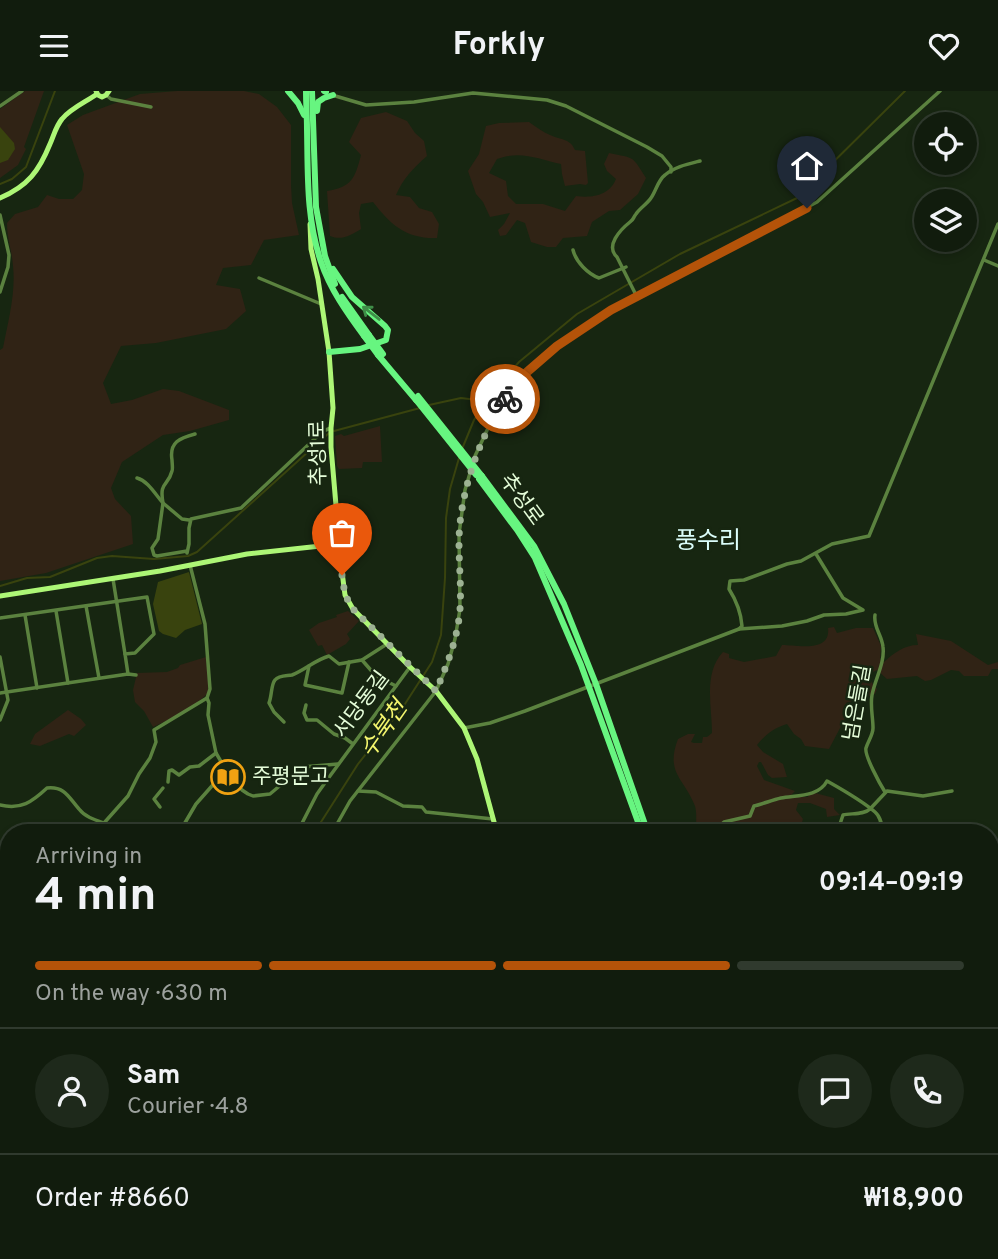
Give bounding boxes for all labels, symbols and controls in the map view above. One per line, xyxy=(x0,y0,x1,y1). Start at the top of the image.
text: Forkly xyxy=(453,26,545,66)
icon: menu xyxy=(35,27,73,65)
icon: heart xyxy=(925,27,963,65)
map controls xyxy=(914,112,977,252)
button: locate xyxy=(914,112,977,175)
pin xyxy=(777,136,837,208)
icon: home xyxy=(788,147,826,185)
button: layers xyxy=(914,189,977,252)
one-way arrow xyxy=(362,306,380,321)
courier xyxy=(470,364,540,434)
icon: bike xyxy=(486,380,524,418)
street label: 추성1로 xyxy=(305,420,333,486)
street label: 추성로 xyxy=(493,469,549,531)
pin xyxy=(312,503,372,575)
icon: bag xyxy=(323,514,361,552)
district label: 풍수리 xyxy=(675,527,741,557)
street label: 넘은들길 xyxy=(838,663,878,743)
street label: 서당동길 xyxy=(328,666,396,744)
water label: 수북천 xyxy=(355,693,417,764)
library icon: 주평문고 xyxy=(209,758,247,796)
place label: 주평문고 xyxy=(252,764,329,791)
text: Arriving in xyxy=(35,843,142,872)
text: 09:14–09:19 xyxy=(819,867,964,900)
text: 4 min xyxy=(35,868,157,927)
text: On the way · 630 m xyxy=(35,980,228,1009)
button: person xyxy=(35,1054,109,1128)
button: chat xyxy=(798,1054,872,1128)
button: phone xyxy=(890,1054,964,1128)
text: Sam xyxy=(127,1060,180,1093)
text: Courier · 4.8 xyxy=(127,1093,248,1122)
text: Order #8660 xyxy=(35,1183,190,1216)
text: ₩18,900 xyxy=(864,1183,964,1216)

